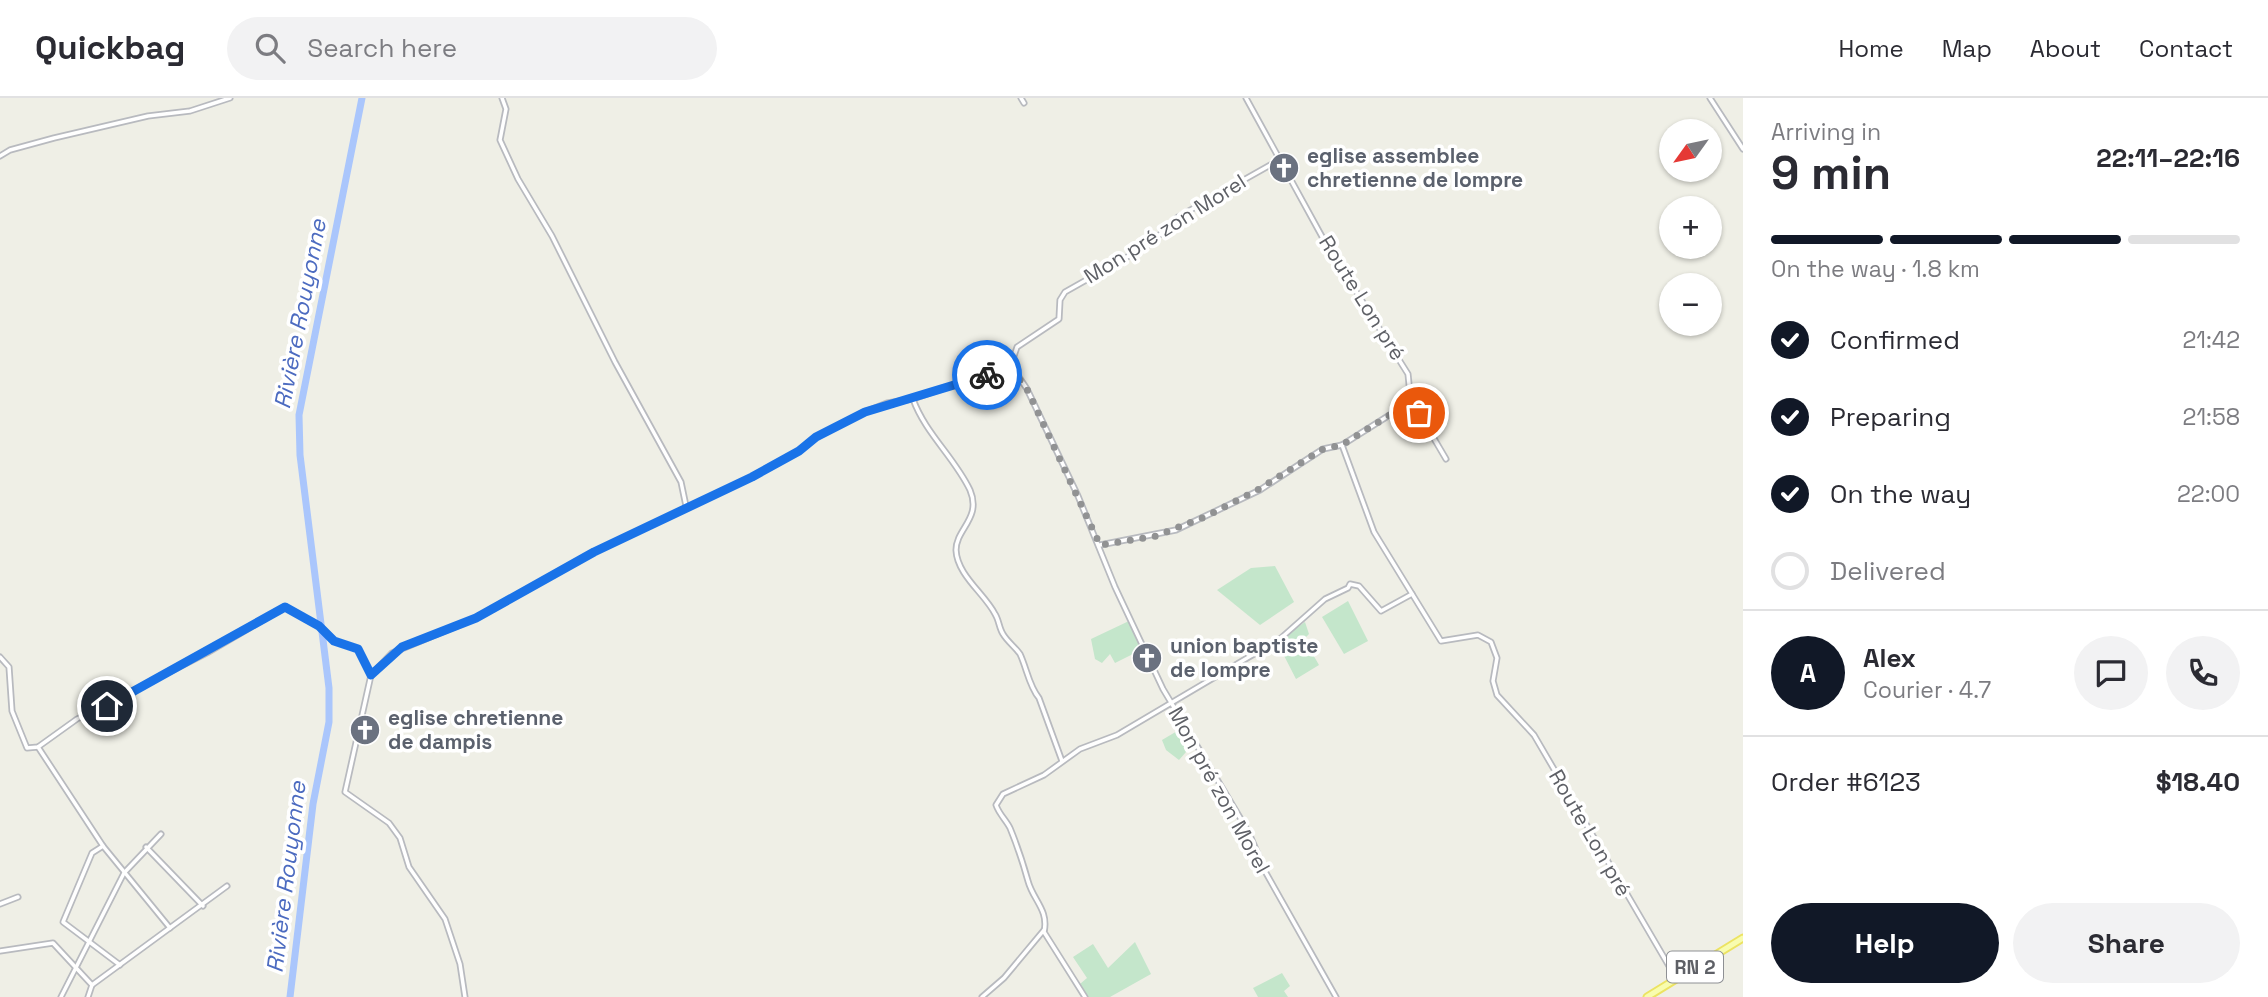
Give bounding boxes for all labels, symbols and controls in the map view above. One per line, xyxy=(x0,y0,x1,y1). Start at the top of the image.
search box xyxy=(227,17,717,80)
text: Quickbag xyxy=(35,27,185,69)
icon: search xyxy=(251,29,289,67)
text: Search here xyxy=(307,31,457,65)
text: Home xyxy=(1838,33,1904,64)
text: Map xyxy=(1942,33,1992,64)
text: About xyxy=(2030,33,2101,64)
text: Contact xyxy=(2139,33,2233,64)
text: Arriving in xyxy=(1771,117,1881,147)
north arrow xyxy=(1659,119,1722,182)
map controls xyxy=(1659,119,1722,336)
text: 22:11–22:16 xyxy=(2096,141,2240,175)
place label: eglise assemblee chretienne de lompre xyxy=(1307,142,1523,193)
text: 9 min xyxy=(1771,144,1891,202)
church icon: eglise assemblee chretienne de lompre xyxy=(1267,151,1301,185)
street label: Mon pré zon Morel xyxy=(1079,168,1251,289)
button: + xyxy=(1659,196,1722,259)
water label: Rivière Rouyonne xyxy=(267,215,333,411)
street label: Route Lon pré xyxy=(1313,230,1412,365)
text: On the way · 1.8 km xyxy=(1771,254,1980,284)
button: − xyxy=(1659,273,1722,336)
icon: check xyxy=(1771,321,1809,359)
text: Confirmed xyxy=(1830,323,1960,357)
text: 21:42 xyxy=(2182,325,2240,355)
courier xyxy=(952,340,1022,410)
icon: bike xyxy=(968,356,1006,394)
pin xyxy=(1389,383,1449,443)
icon: bag xyxy=(1400,394,1438,432)
icon: check xyxy=(1771,398,1809,436)
text: Preparing xyxy=(1830,400,1951,434)
text: 21:58 xyxy=(2183,402,2240,432)
icon: check xyxy=(1771,475,1809,513)
text: On the way xyxy=(1830,477,1971,511)
text: 22:00 xyxy=(2177,479,2240,509)
text: Delivered xyxy=(1830,554,1946,588)
place label: union baptiste de lompre xyxy=(1170,632,1318,683)
button: chat xyxy=(2074,636,2148,710)
button: phone xyxy=(2166,636,2240,710)
church icon: union baptiste de lompre xyxy=(1130,641,1164,675)
text: Alex xyxy=(1863,641,1916,675)
text: A xyxy=(1800,656,1816,690)
text: Courier · 4.7 xyxy=(1863,675,1991,705)
pin xyxy=(77,676,137,736)
icon: home xyxy=(88,687,126,725)
street label: Mon pré zon Morel xyxy=(1162,702,1276,878)
place label: eglise chretienne de dampis xyxy=(388,704,563,755)
church icon: eglise chretienne de dampis xyxy=(348,713,382,747)
street label: Route Lon pré xyxy=(1543,764,1638,901)
text: Order #6123 xyxy=(1771,765,1921,799)
text: $18.40 xyxy=(2156,765,2240,799)
water label: Rivière Rouyonne xyxy=(259,778,313,974)
button: Help xyxy=(1771,903,1999,983)
button: Share xyxy=(2013,903,2240,983)
road number: RN 2 xyxy=(1667,952,1723,982)

